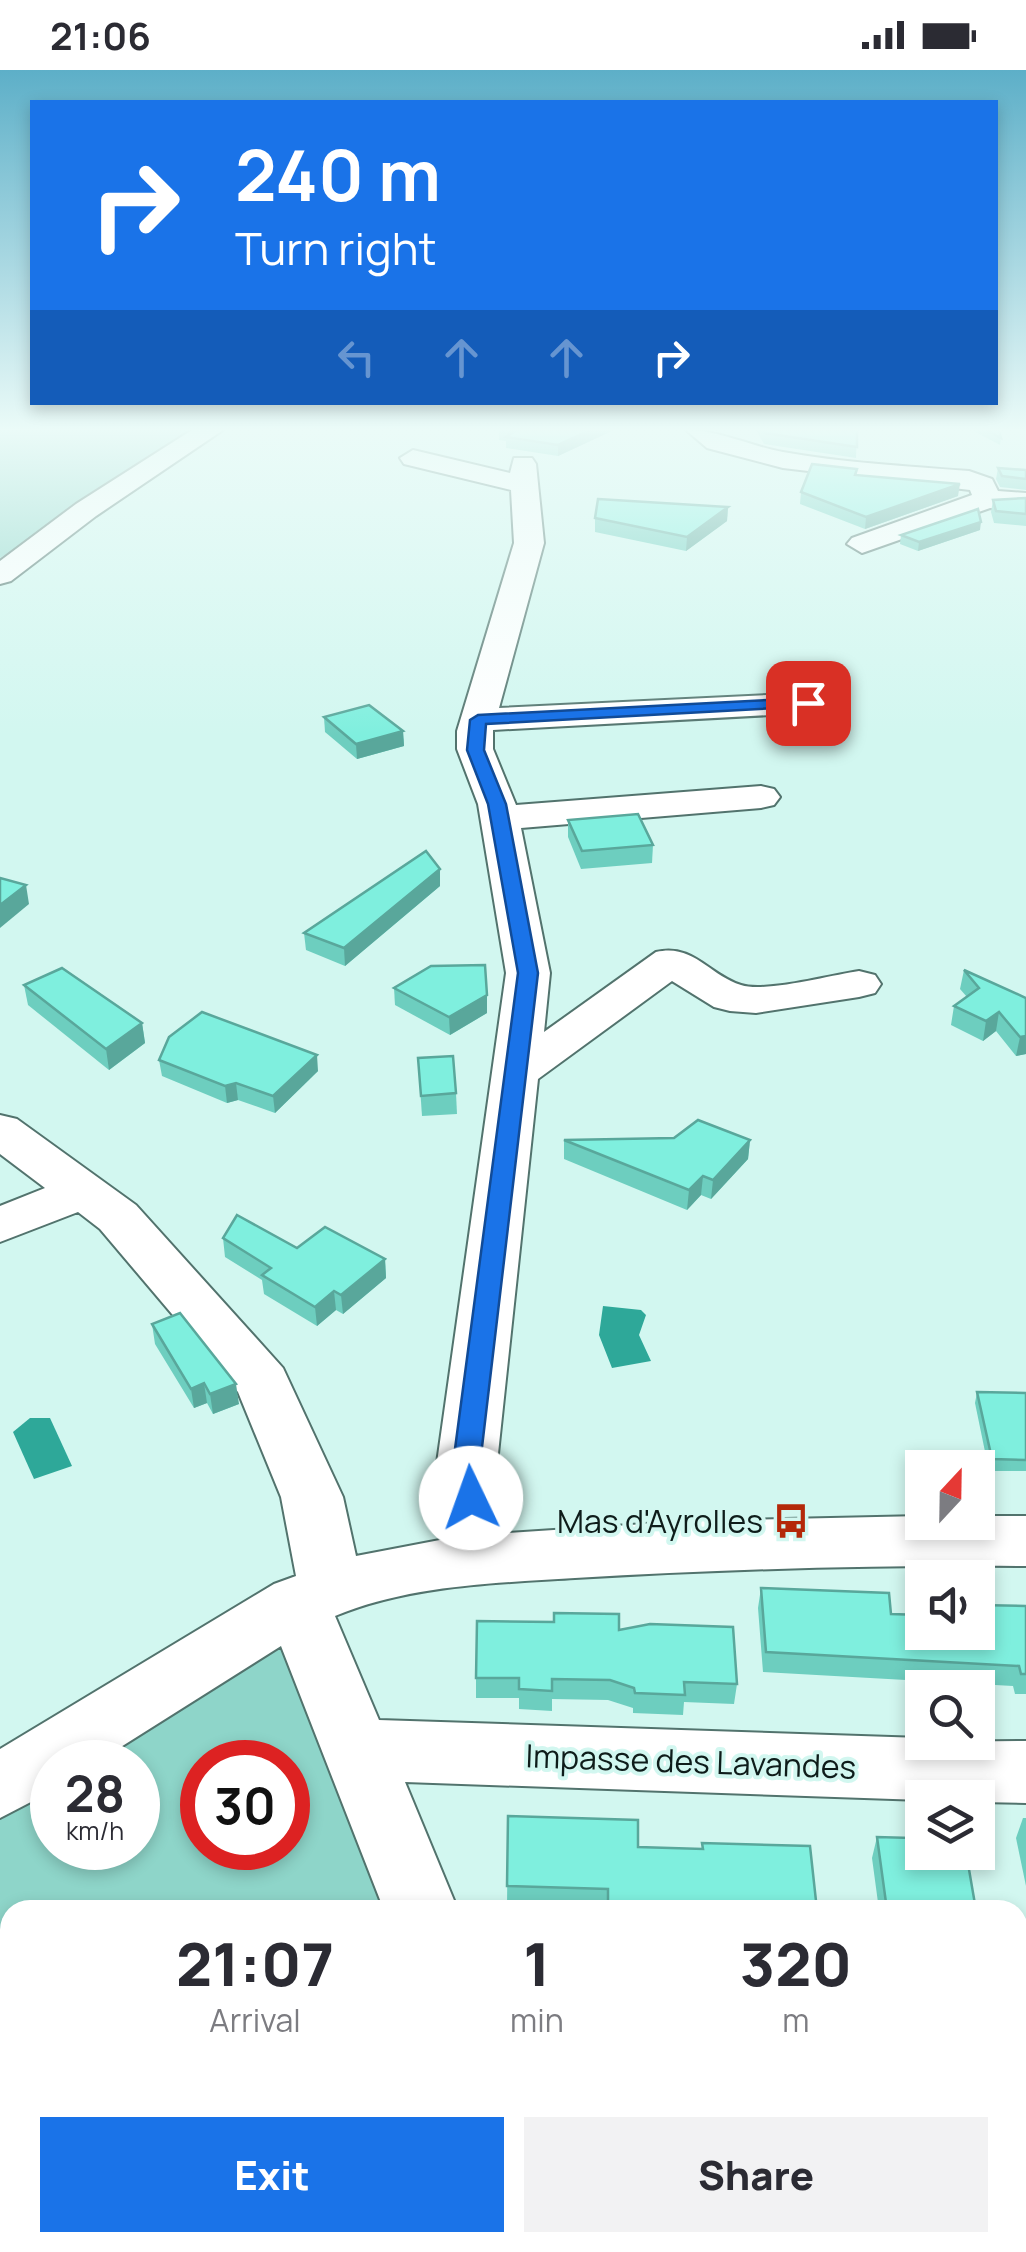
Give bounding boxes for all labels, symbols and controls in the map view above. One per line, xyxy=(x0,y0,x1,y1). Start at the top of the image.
text: 21:06 xyxy=(50,9,151,61)
text: 240 m xyxy=(235,126,441,222)
icon: right xyxy=(70,140,200,270)
text: Turn right xyxy=(235,217,436,279)
icon: left xyxy=(329,330,384,385)
icon: ahead xyxy=(434,330,489,385)
icon: ahead xyxy=(539,330,594,385)
icon: right xyxy=(644,330,699,385)
pin xyxy=(766,661,851,746)
icon: arrive xyxy=(781,676,836,731)
position arrow xyxy=(419,1446,523,1550)
north arrow xyxy=(905,1450,995,1540)
map controls xyxy=(905,1450,995,1870)
place label: Mas d'Ayrolles xyxy=(557,1499,763,1543)
bus stop icon: Mas d'Ayrolles xyxy=(772,1502,810,1540)
button: sound xyxy=(905,1560,995,1650)
button: search xyxy=(905,1670,995,1760)
street label: Impasse des Lavandes xyxy=(525,1733,857,1789)
speed limit sign: 30 xyxy=(180,1740,310,1870)
text: 28 xyxy=(65,1759,125,1827)
button: layers xyxy=(905,1780,995,1870)
text: km/h xyxy=(66,1813,124,1848)
text: 21:07 xyxy=(176,1922,334,2004)
text: 1 xyxy=(523,1922,551,2004)
text: 320 xyxy=(740,1922,852,2004)
text: Arrival xyxy=(209,1998,301,2042)
text: min xyxy=(510,1998,564,2042)
text: m xyxy=(782,1998,809,2042)
button: Exit xyxy=(40,2117,504,2232)
button: Share xyxy=(524,2117,988,2232)

